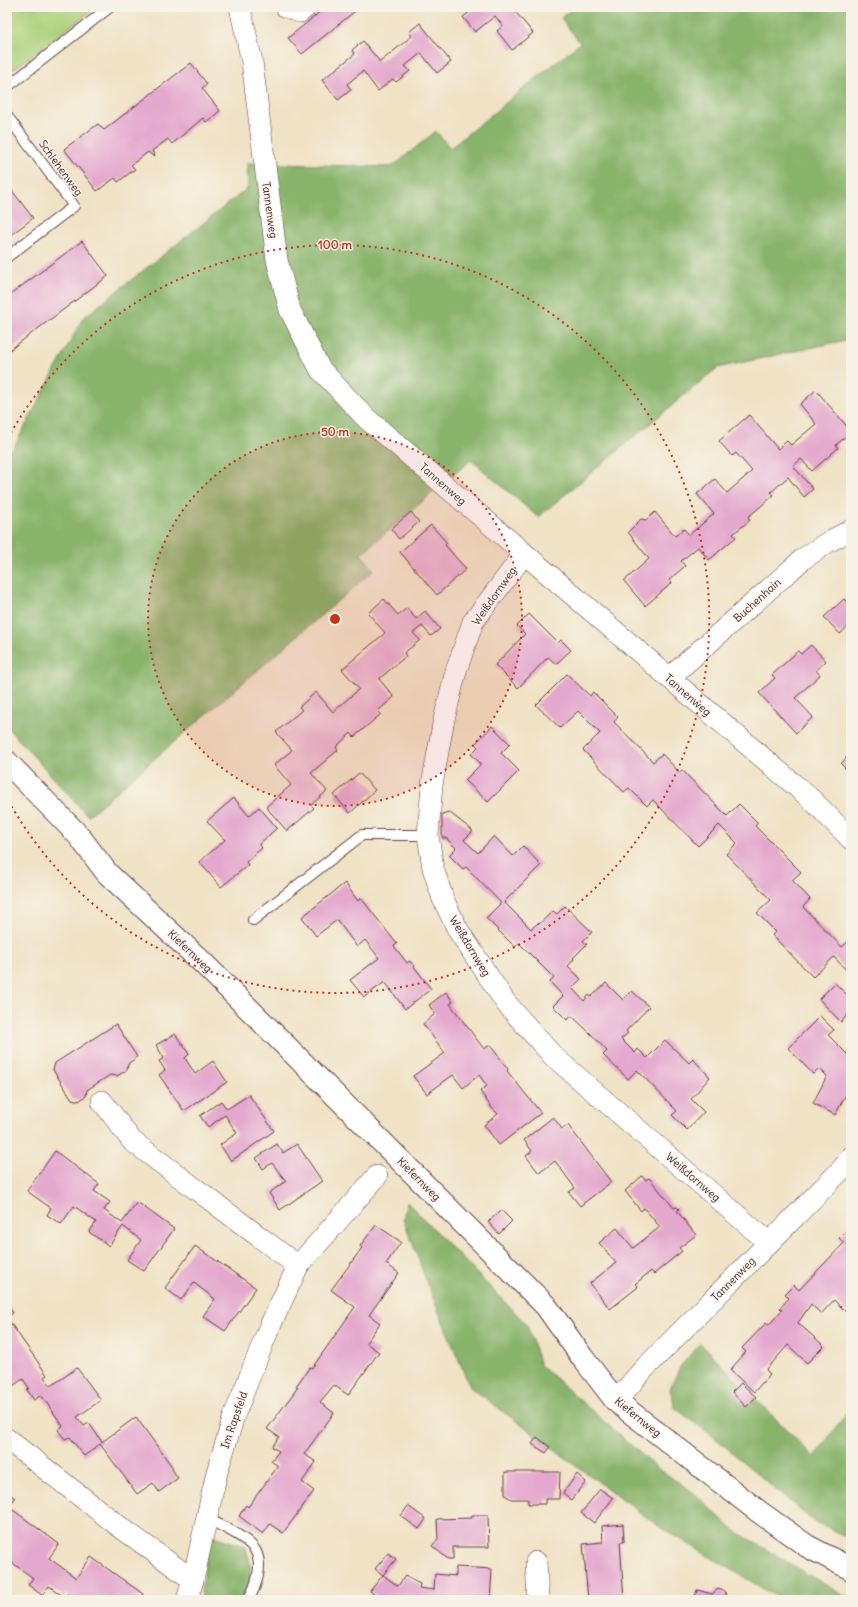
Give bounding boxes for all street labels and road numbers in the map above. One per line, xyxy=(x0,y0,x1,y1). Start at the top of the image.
street label: Schlehenweg xyxy=(36,137,86,199)
street label: Tannenweg xyxy=(259,181,281,239)
street label: Tannenweg xyxy=(417,460,469,508)
street label: Weißdornweg xyxy=(469,564,519,628)
street label: Buchenhain xyxy=(730,575,784,625)
street label: Tannenweg xyxy=(662,671,714,719)
street label: Weißdornweg xyxy=(446,913,494,979)
street label: Kiefernweg xyxy=(165,927,215,975)
street label: Weißdornweg xyxy=(663,1149,723,1205)
street label: Kiefernweg xyxy=(394,1154,444,1204)
street label: Tannenweg xyxy=(708,1254,758,1304)
street label: Im Rapsfeld xyxy=(218,1389,251,1450)
street label: Kiefernweg xyxy=(612,1394,664,1440)

